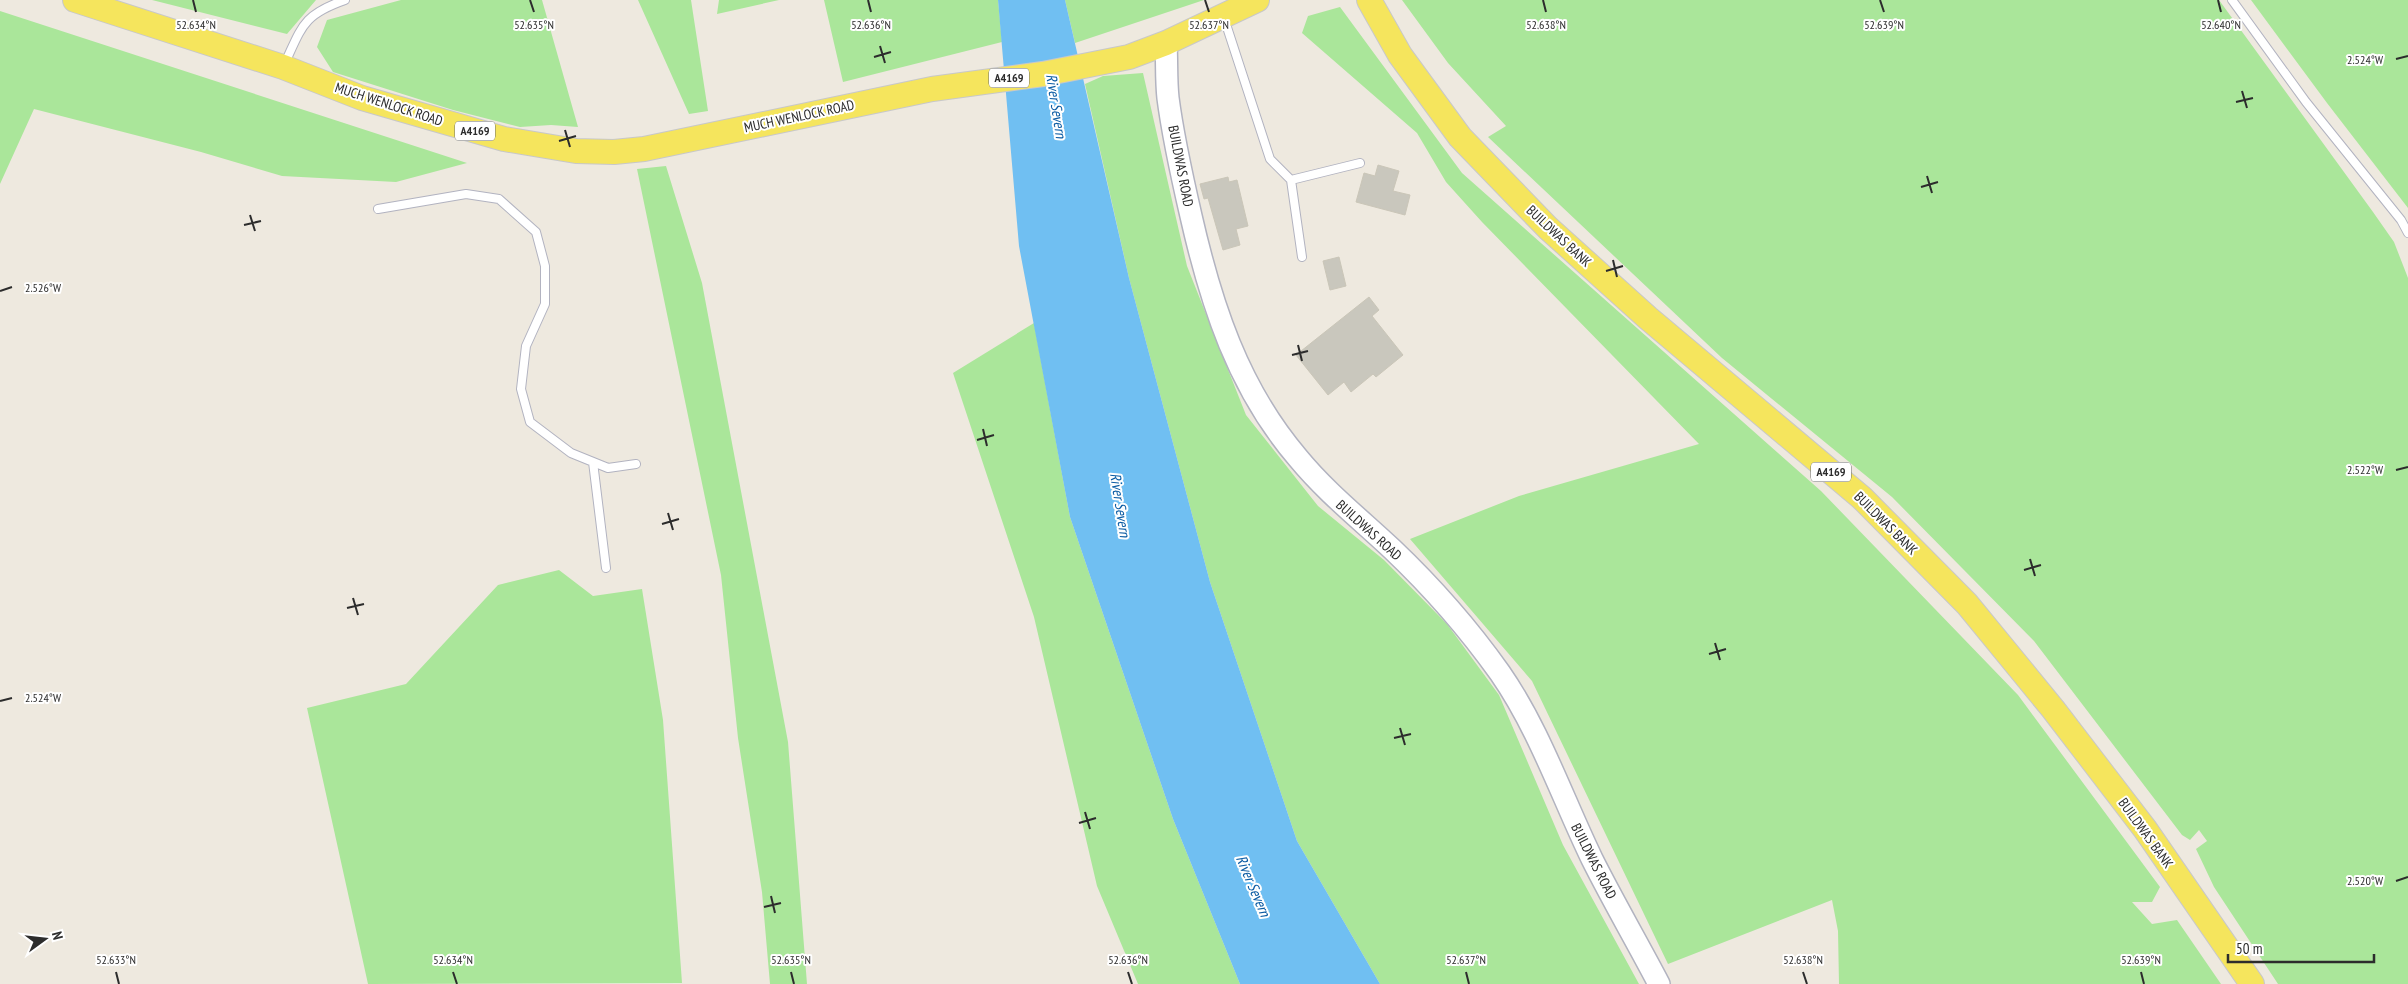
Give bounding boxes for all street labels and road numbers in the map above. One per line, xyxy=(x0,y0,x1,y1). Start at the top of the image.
road number: A4169 xyxy=(989,68,1029,88)
street label: MUCH WENLOCK ROAD xyxy=(333,78,445,130)
street label: MUCH WENLOCK ROAD xyxy=(742,96,856,136)
road number: A4169 xyxy=(455,122,495,140)
street label: BUILDWAS ROAD xyxy=(1164,124,1198,208)
street label: BUILDWAS BANK xyxy=(1523,201,1595,271)
road number: A4169 xyxy=(1811,462,1851,482)
street label: BUILDWAS BANK xyxy=(1851,488,1922,559)
street label: BUILDWAS ROAD xyxy=(1332,496,1406,564)
street label: BUILDWAS BANK xyxy=(2115,794,2178,872)
street label: BUILDWAS ROAD xyxy=(1567,820,1621,902)

